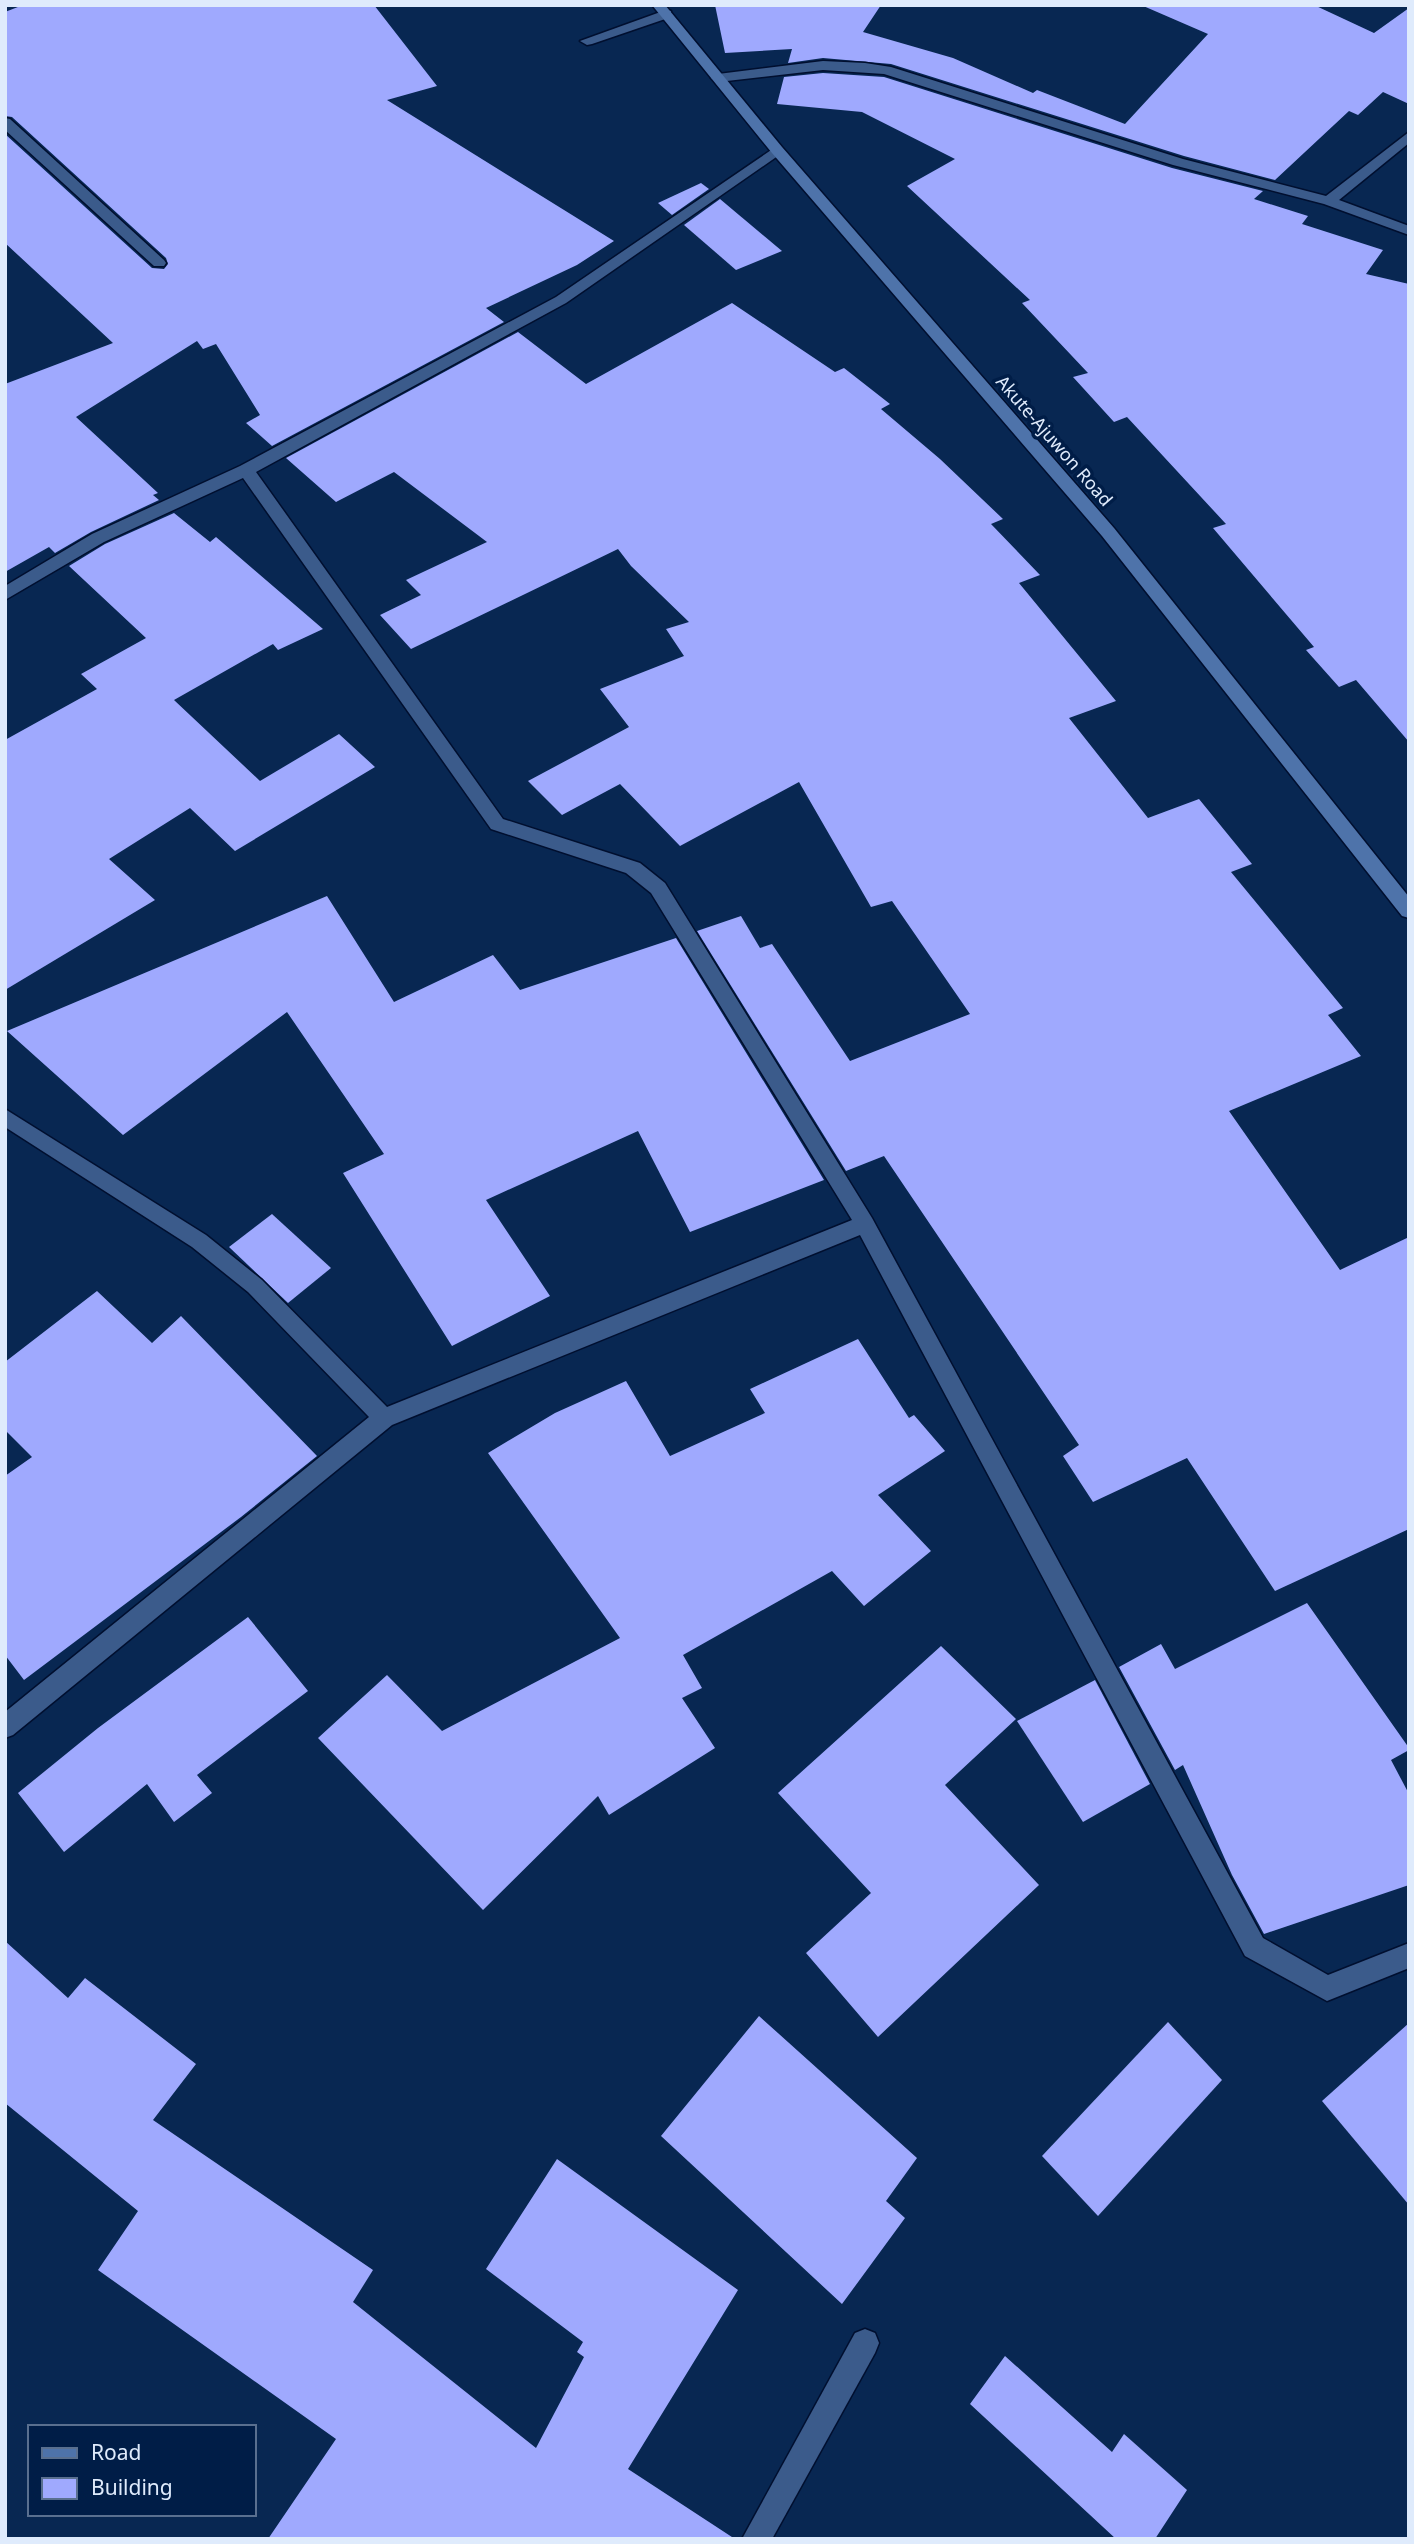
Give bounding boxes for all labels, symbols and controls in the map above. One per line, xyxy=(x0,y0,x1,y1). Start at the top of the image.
street label: Akute-Ajuwon Road xyxy=(991,370,1118,511)
legend xyxy=(28,2425,256,2516)
text: Road xyxy=(91,2438,141,2466)
text: Building xyxy=(91,2473,173,2501)

